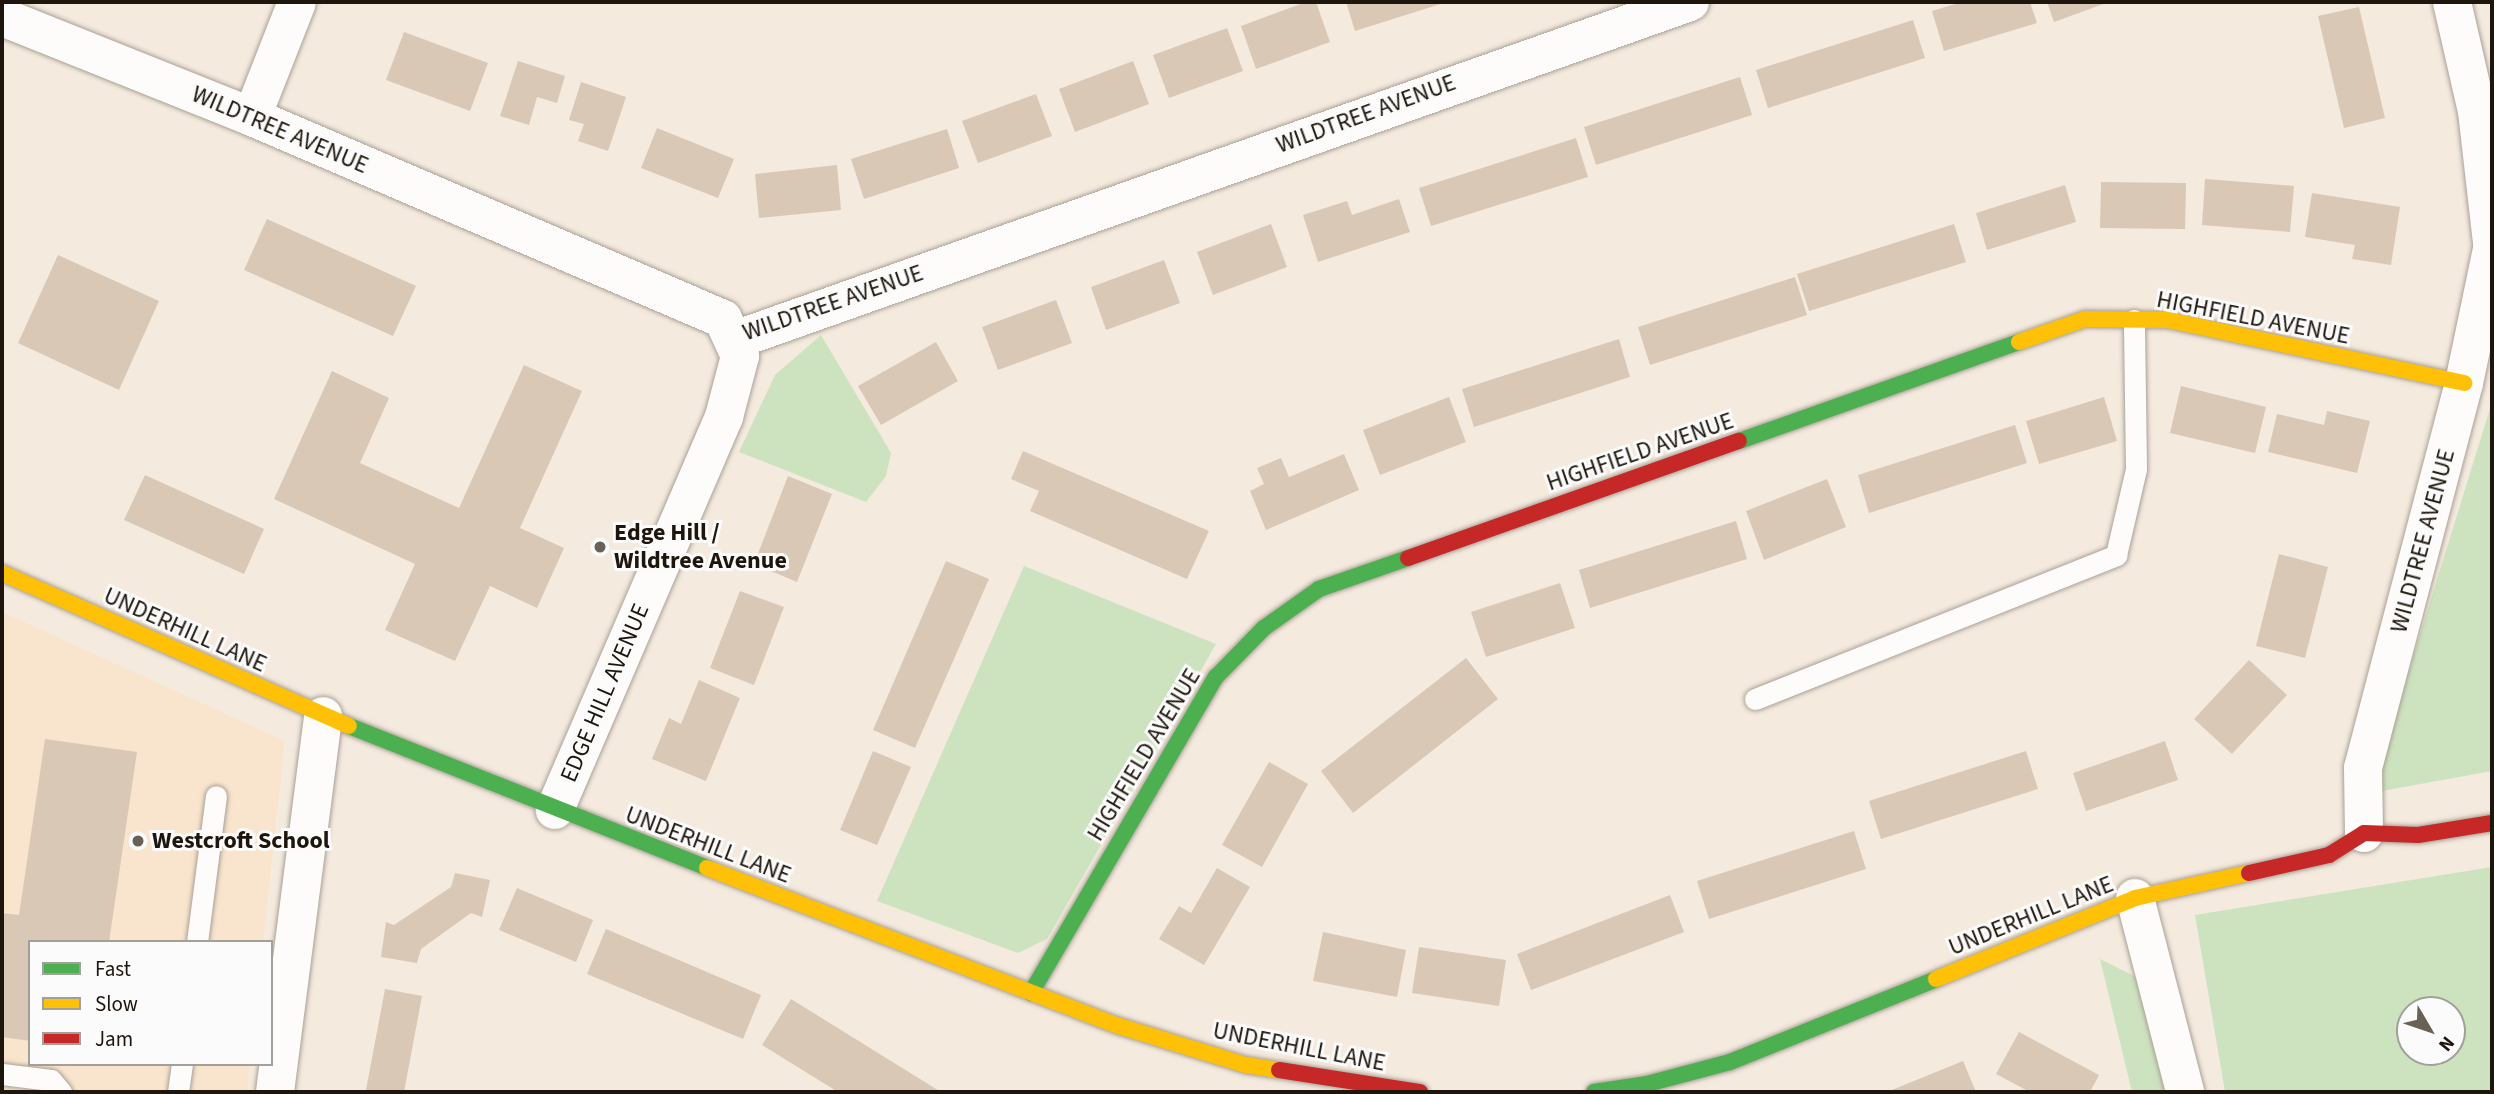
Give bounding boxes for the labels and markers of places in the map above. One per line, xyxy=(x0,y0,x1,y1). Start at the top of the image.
place label: Edge Hill / Wildtree Avenue xyxy=(614,519,787,575)
marker: Edge Hill / Wildtree Avenue xyxy=(592,539,608,555)
place label: Westcroft School xyxy=(152,827,330,855)
marker: Westcroft School xyxy=(130,833,146,849)

